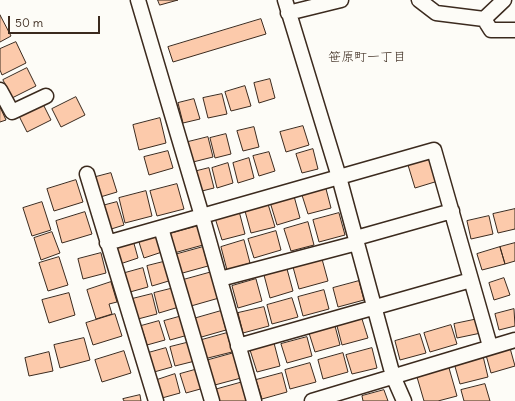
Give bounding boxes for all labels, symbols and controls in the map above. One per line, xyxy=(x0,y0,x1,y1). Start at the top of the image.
scale bar xyxy=(10,8,102,34)
text: 50 m xyxy=(15,15,43,30)
district label: 笹原町一丁目 xyxy=(328,49,406,65)

